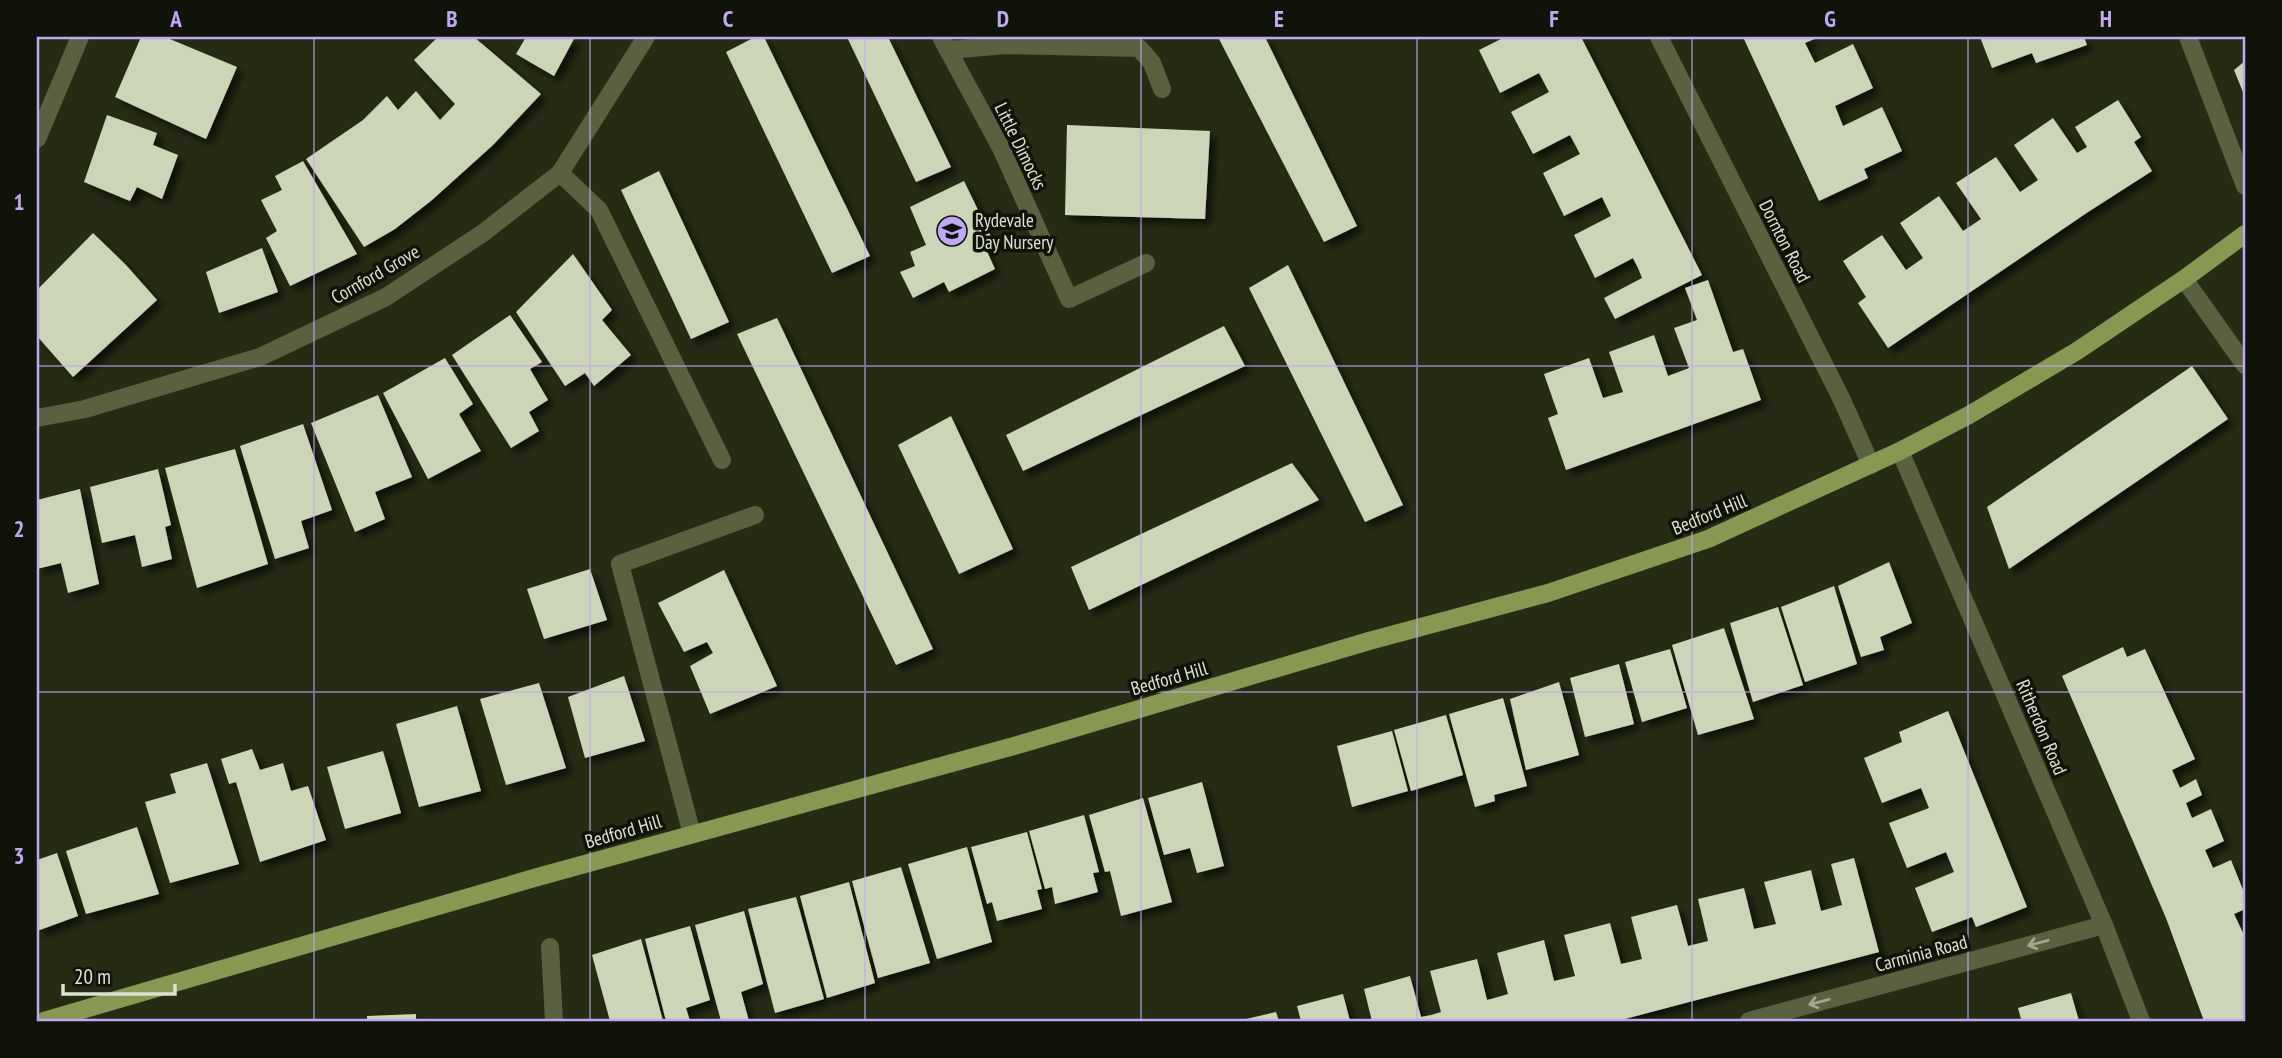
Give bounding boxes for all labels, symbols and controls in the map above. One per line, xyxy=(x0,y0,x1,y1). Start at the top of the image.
text: A xyxy=(169,4,182,33)
text: B xyxy=(446,4,458,33)
text: C xyxy=(723,4,734,33)
text: D xyxy=(997,4,1009,33)
text: E xyxy=(1274,4,1284,33)
text: F xyxy=(1549,4,1559,33)
text: G xyxy=(1824,4,1836,33)
text: H xyxy=(2100,4,2112,33)
street label: Little Dimocks xyxy=(990,98,1052,194)
text: 1 xyxy=(14,187,25,216)
street label: Dornton Road xyxy=(1754,196,1816,286)
place label: Rydevale Day Nursery xyxy=(975,208,1054,254)
school or university icon: Rydevale Day Nursery xyxy=(935,214,969,248)
street label: Cornford Grove xyxy=(327,239,424,309)
street label: Bedford Hill xyxy=(1668,488,1750,540)
text: 2 xyxy=(14,514,25,543)
street label: Bedford Hill xyxy=(1128,655,1211,700)
street label: Ritherdon Road xyxy=(2011,676,2073,778)
street label: Bedford Hill xyxy=(582,808,665,853)
text: 3 xyxy=(14,841,25,870)
street label: Carminia Road xyxy=(1872,929,1970,977)
one-way arrow xyxy=(2027,937,2050,950)
scale bar xyxy=(63,953,175,997)
text: 20 m xyxy=(74,963,111,990)
one-way arrow xyxy=(1808,997,1830,1010)

